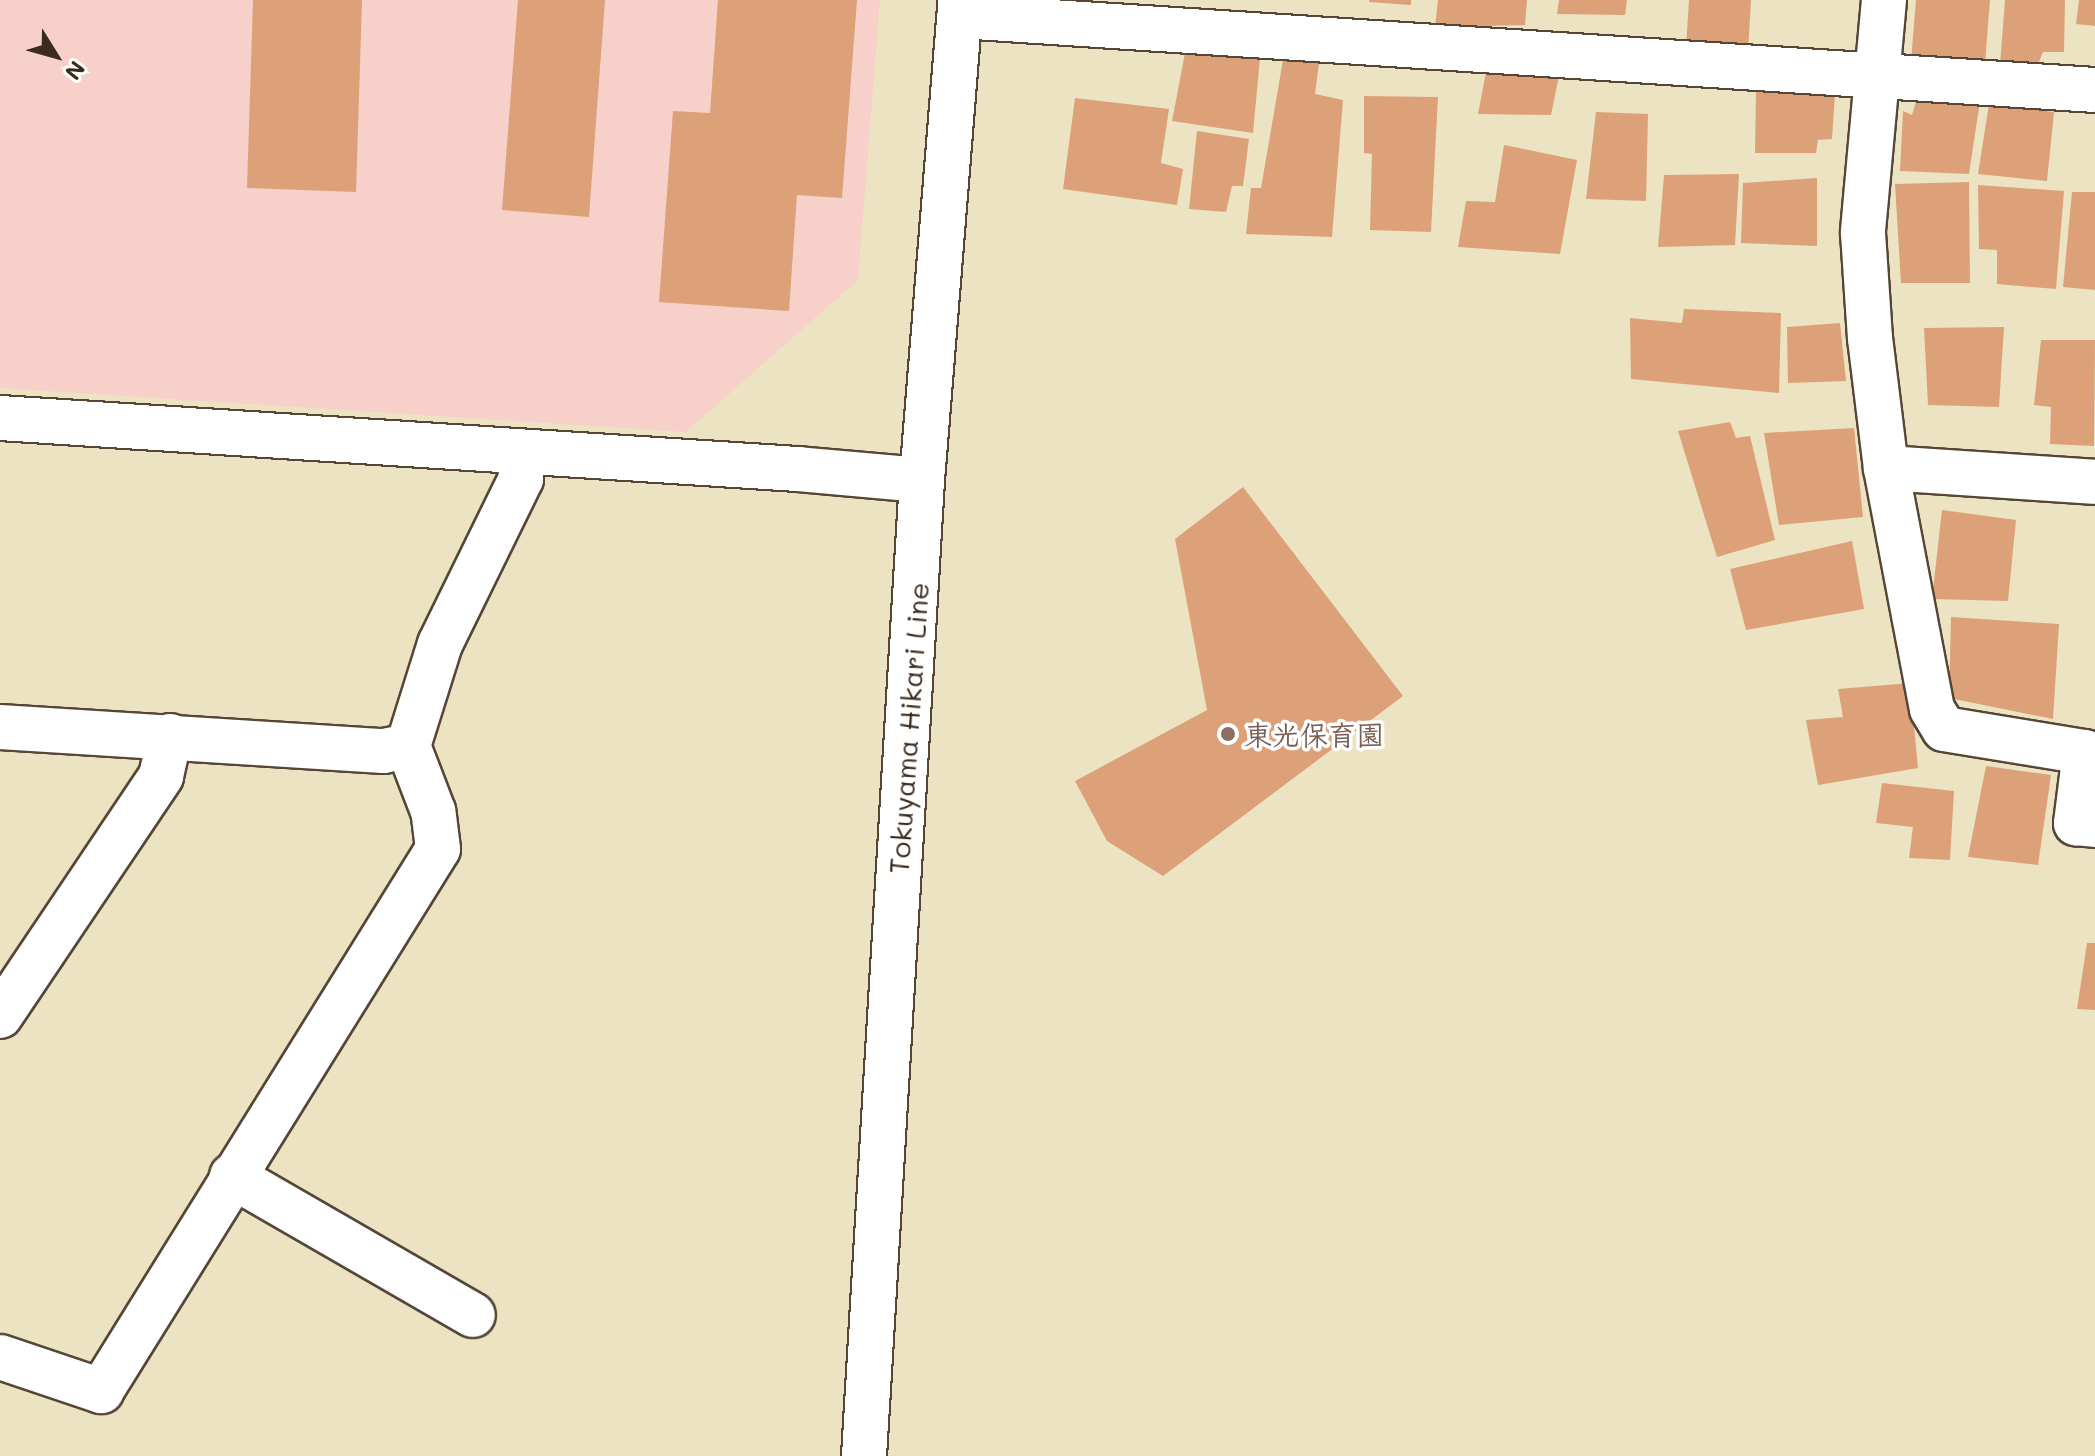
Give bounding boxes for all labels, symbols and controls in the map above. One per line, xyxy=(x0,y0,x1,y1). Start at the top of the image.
north arrow xyxy=(16,16,96,96)
text: N xyxy=(59,55,92,86)
street label: Tokuyama Hikari Line xyxy=(881,581,935,875)
place label: 東光保育園 xyxy=(1244,717,1384,751)
marker: 東光保育園 xyxy=(1219,725,1237,743)

